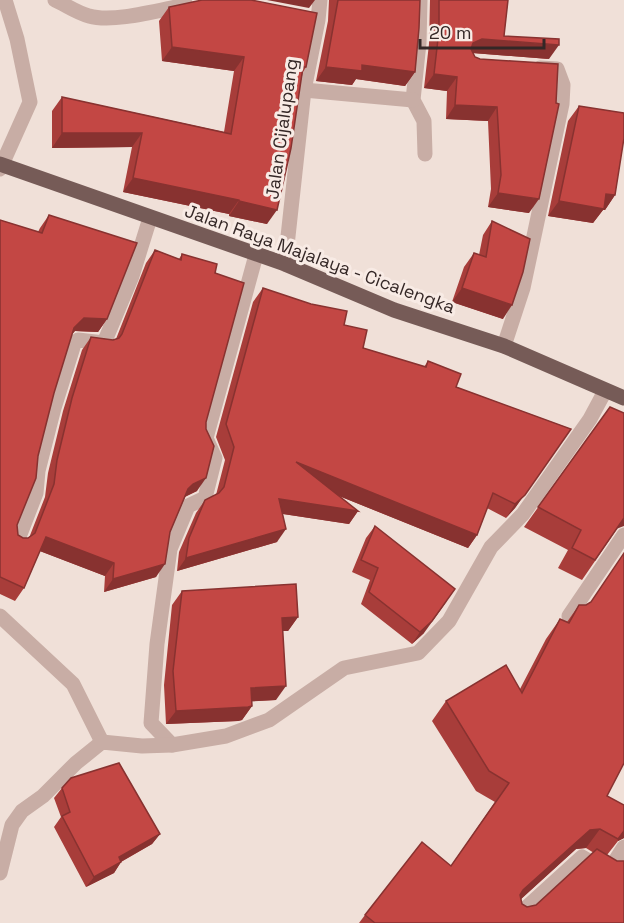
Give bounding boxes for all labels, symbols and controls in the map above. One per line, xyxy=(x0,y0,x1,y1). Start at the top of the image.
scale bar xyxy=(420,12,544,50)
text: 20 m xyxy=(429,21,472,44)
street label: Jalan Cijalupang xyxy=(260,57,303,201)
street label: Jalan Raya Majalaya - Cicalengka xyxy=(182,199,459,318)

